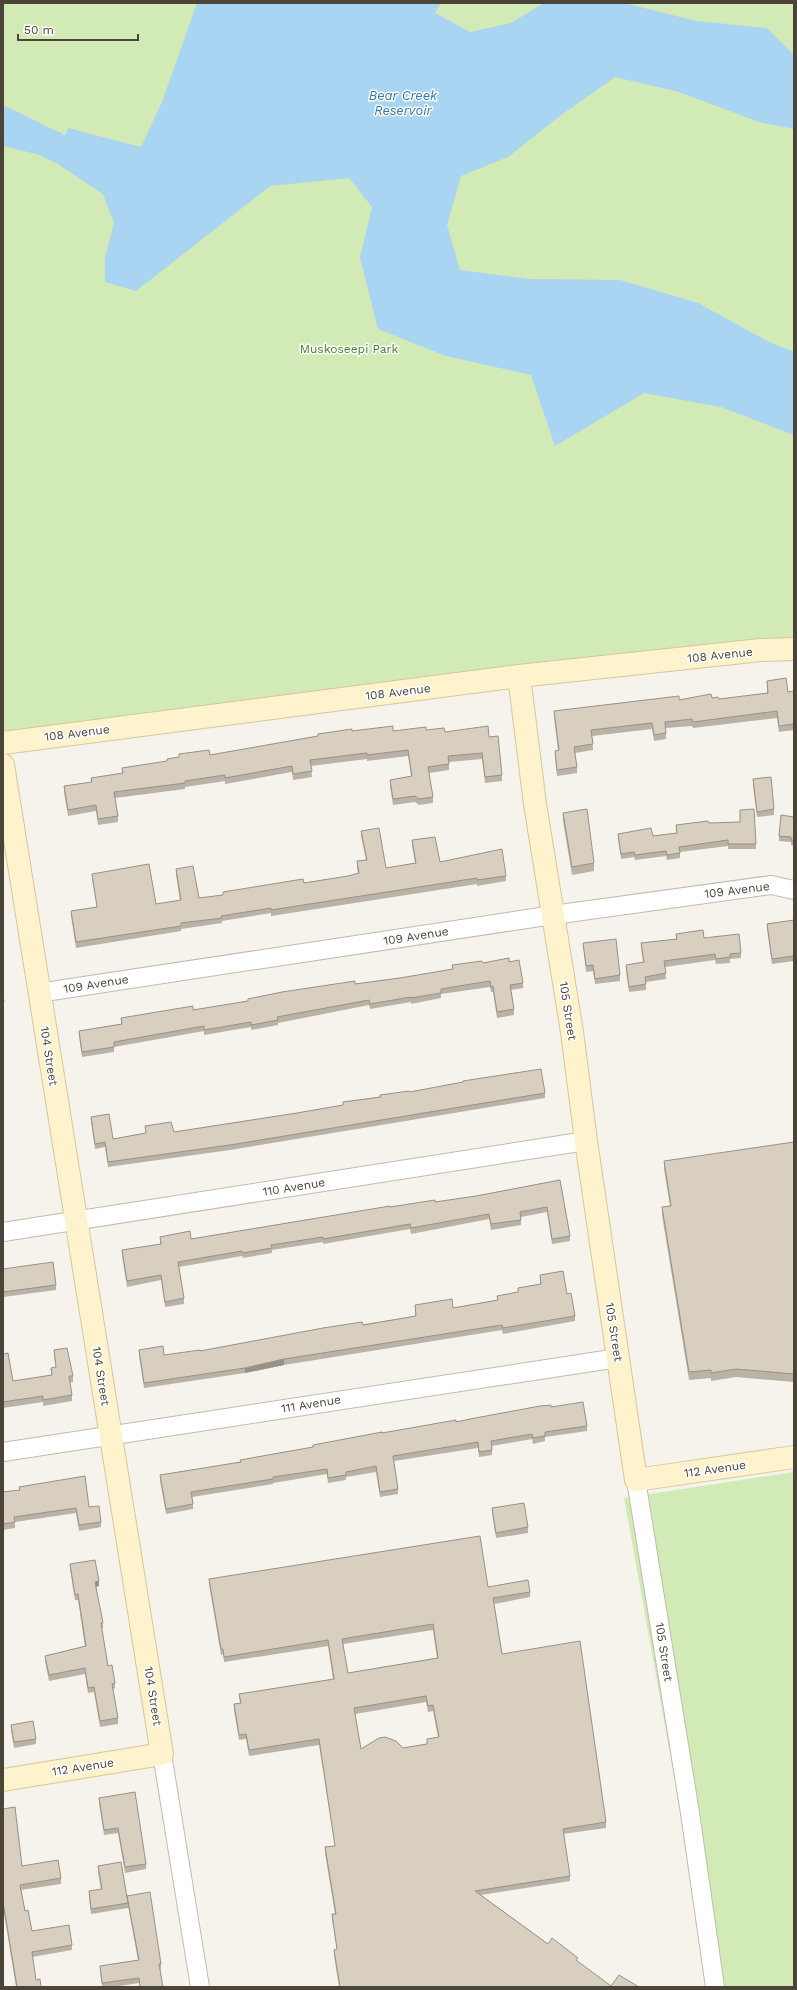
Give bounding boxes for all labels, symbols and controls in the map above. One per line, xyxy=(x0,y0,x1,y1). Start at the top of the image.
scale bar xyxy=(18,16,138,42)
text: 50 m xyxy=(24,23,54,37)
water label: Bear Creek Reservoir xyxy=(369,88,438,118)
park label: Muskoseepi Park xyxy=(300,342,398,356)
street label: 108 Avenue xyxy=(687,645,753,665)
street label: 108 Avenue xyxy=(365,681,431,703)
street label: 108 Avenue xyxy=(44,722,110,744)
street label: 109 Avenue xyxy=(704,879,770,901)
street label: 109 Avenue xyxy=(383,924,450,948)
street label: 109 Avenue xyxy=(63,972,130,996)
street label: 105 Street xyxy=(556,981,580,1041)
street label: 104 Street xyxy=(37,1025,61,1087)
street label: 110 Avenue xyxy=(262,1175,326,1199)
street label: 105 Street xyxy=(602,1302,626,1362)
street label: 104 Street xyxy=(89,1345,113,1407)
street label: 111 Avenue xyxy=(280,1392,342,1416)
street label: 112 Avenue xyxy=(683,1458,747,1480)
street label: 105 Street xyxy=(652,1622,676,1682)
street label: 104 Street xyxy=(141,1665,165,1727)
street label: 112 Avenue xyxy=(51,1755,115,1779)

